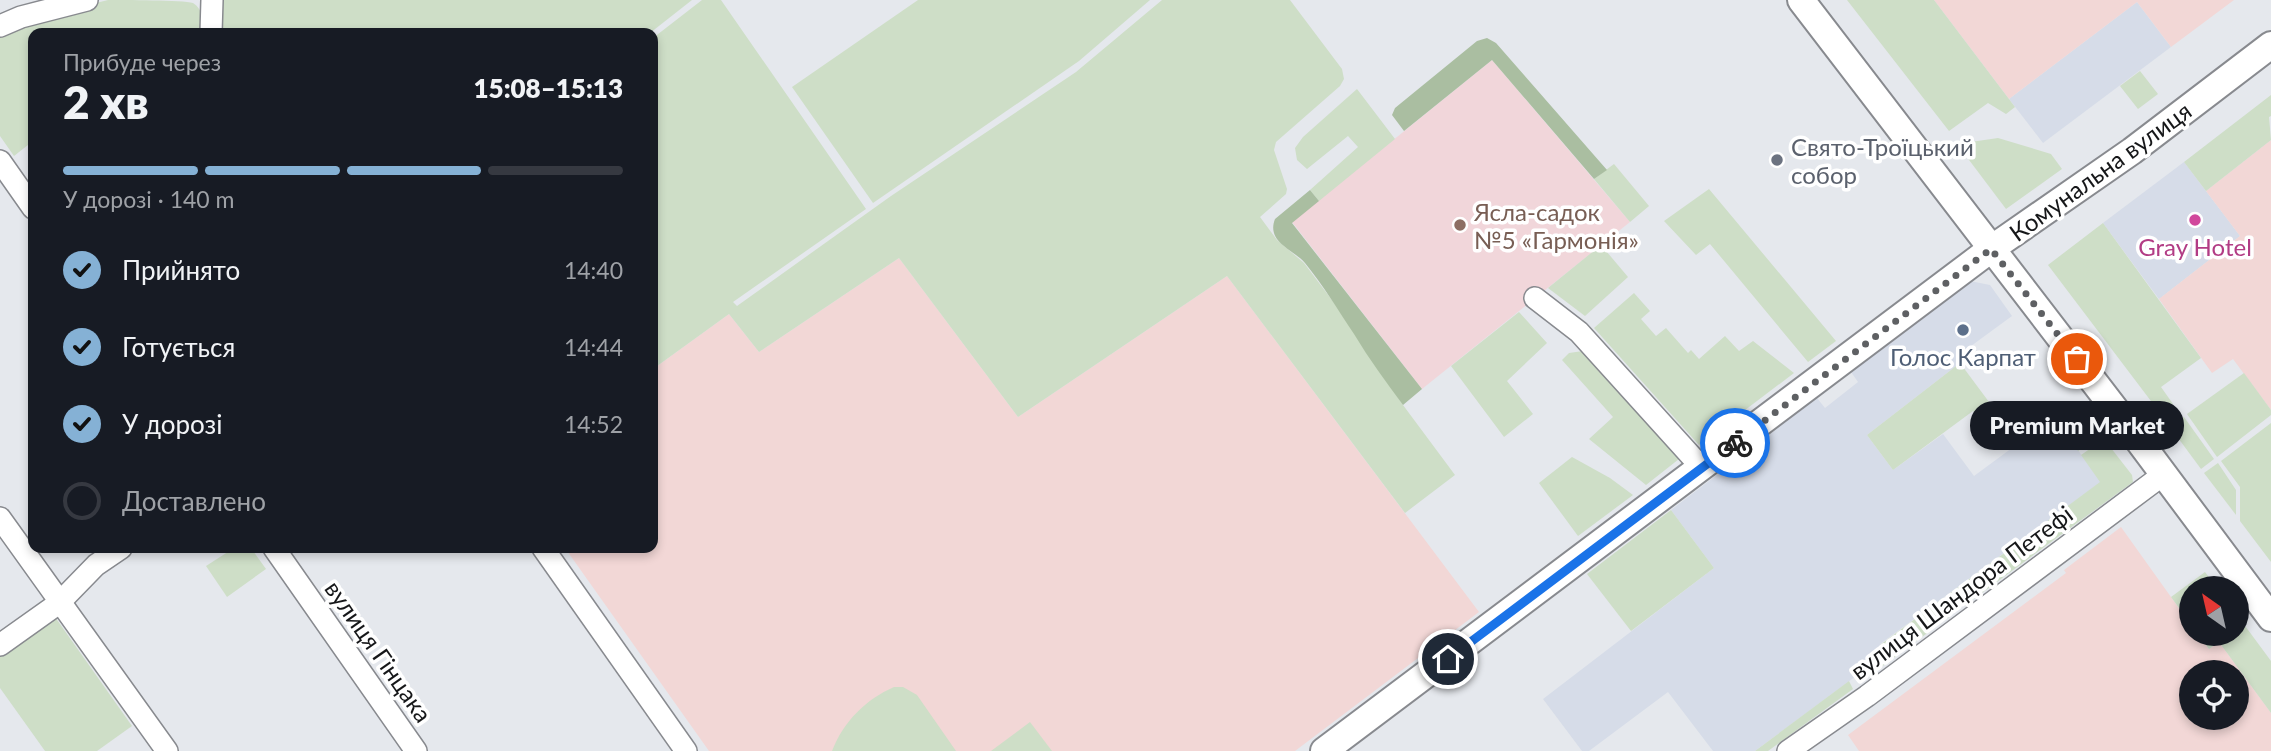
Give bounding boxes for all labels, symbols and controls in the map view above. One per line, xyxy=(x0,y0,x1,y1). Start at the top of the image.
text: Прибуде через xyxy=(63,48,221,76)
text: 15:08–15:13 xyxy=(473,72,623,104)
text: 2 хв xyxy=(63,74,149,129)
street label: Комунальна вулиця xyxy=(2003,95,2197,247)
place label: Свято-Троїцький собор xyxy=(1791,132,1974,189)
marker: Свято-Троїцький собор xyxy=(1769,152,1785,168)
text: У дорозі · 140 m xyxy=(63,185,234,213)
place label: Ясла-садок №5 «Гармонія» xyxy=(1473,197,1639,254)
marker: Gray Hotel xyxy=(2187,212,2203,228)
marker: Ясла-садок №5 «Гармонія» xyxy=(1452,217,1468,233)
place label: Gray Hotel xyxy=(2138,232,2252,261)
icon: check xyxy=(63,251,101,289)
text: Прийнято xyxy=(122,254,240,286)
text: 14:40 xyxy=(564,256,623,284)
marker: Голос Карпат xyxy=(1955,322,1971,338)
icon: check xyxy=(63,328,101,366)
pin xyxy=(2047,329,2107,389)
text: Готується xyxy=(122,331,235,363)
text: 14:44 xyxy=(564,333,623,361)
icon: bag xyxy=(2058,340,2096,378)
place label: Голос Карпат xyxy=(1890,342,2036,371)
callout: Premium Market xyxy=(1970,401,2184,450)
icon: check xyxy=(63,405,101,443)
text: У дорозі xyxy=(122,408,222,440)
courier xyxy=(1700,408,1770,478)
text: 14:52 xyxy=(564,410,623,438)
text: Premium Market xyxy=(1989,411,2165,439)
icon: bike xyxy=(1716,424,1754,462)
text: Доставлено xyxy=(122,485,266,517)
street label: вулиця Шандора Петефі xyxy=(1844,499,2078,685)
street label: вулиця Гінцака xyxy=(319,575,439,727)
north arrow xyxy=(2179,576,2249,646)
map controls xyxy=(2179,576,2249,730)
pin xyxy=(1418,629,1478,689)
icon: home xyxy=(1429,640,1467,678)
button: locate xyxy=(2179,660,2249,730)

